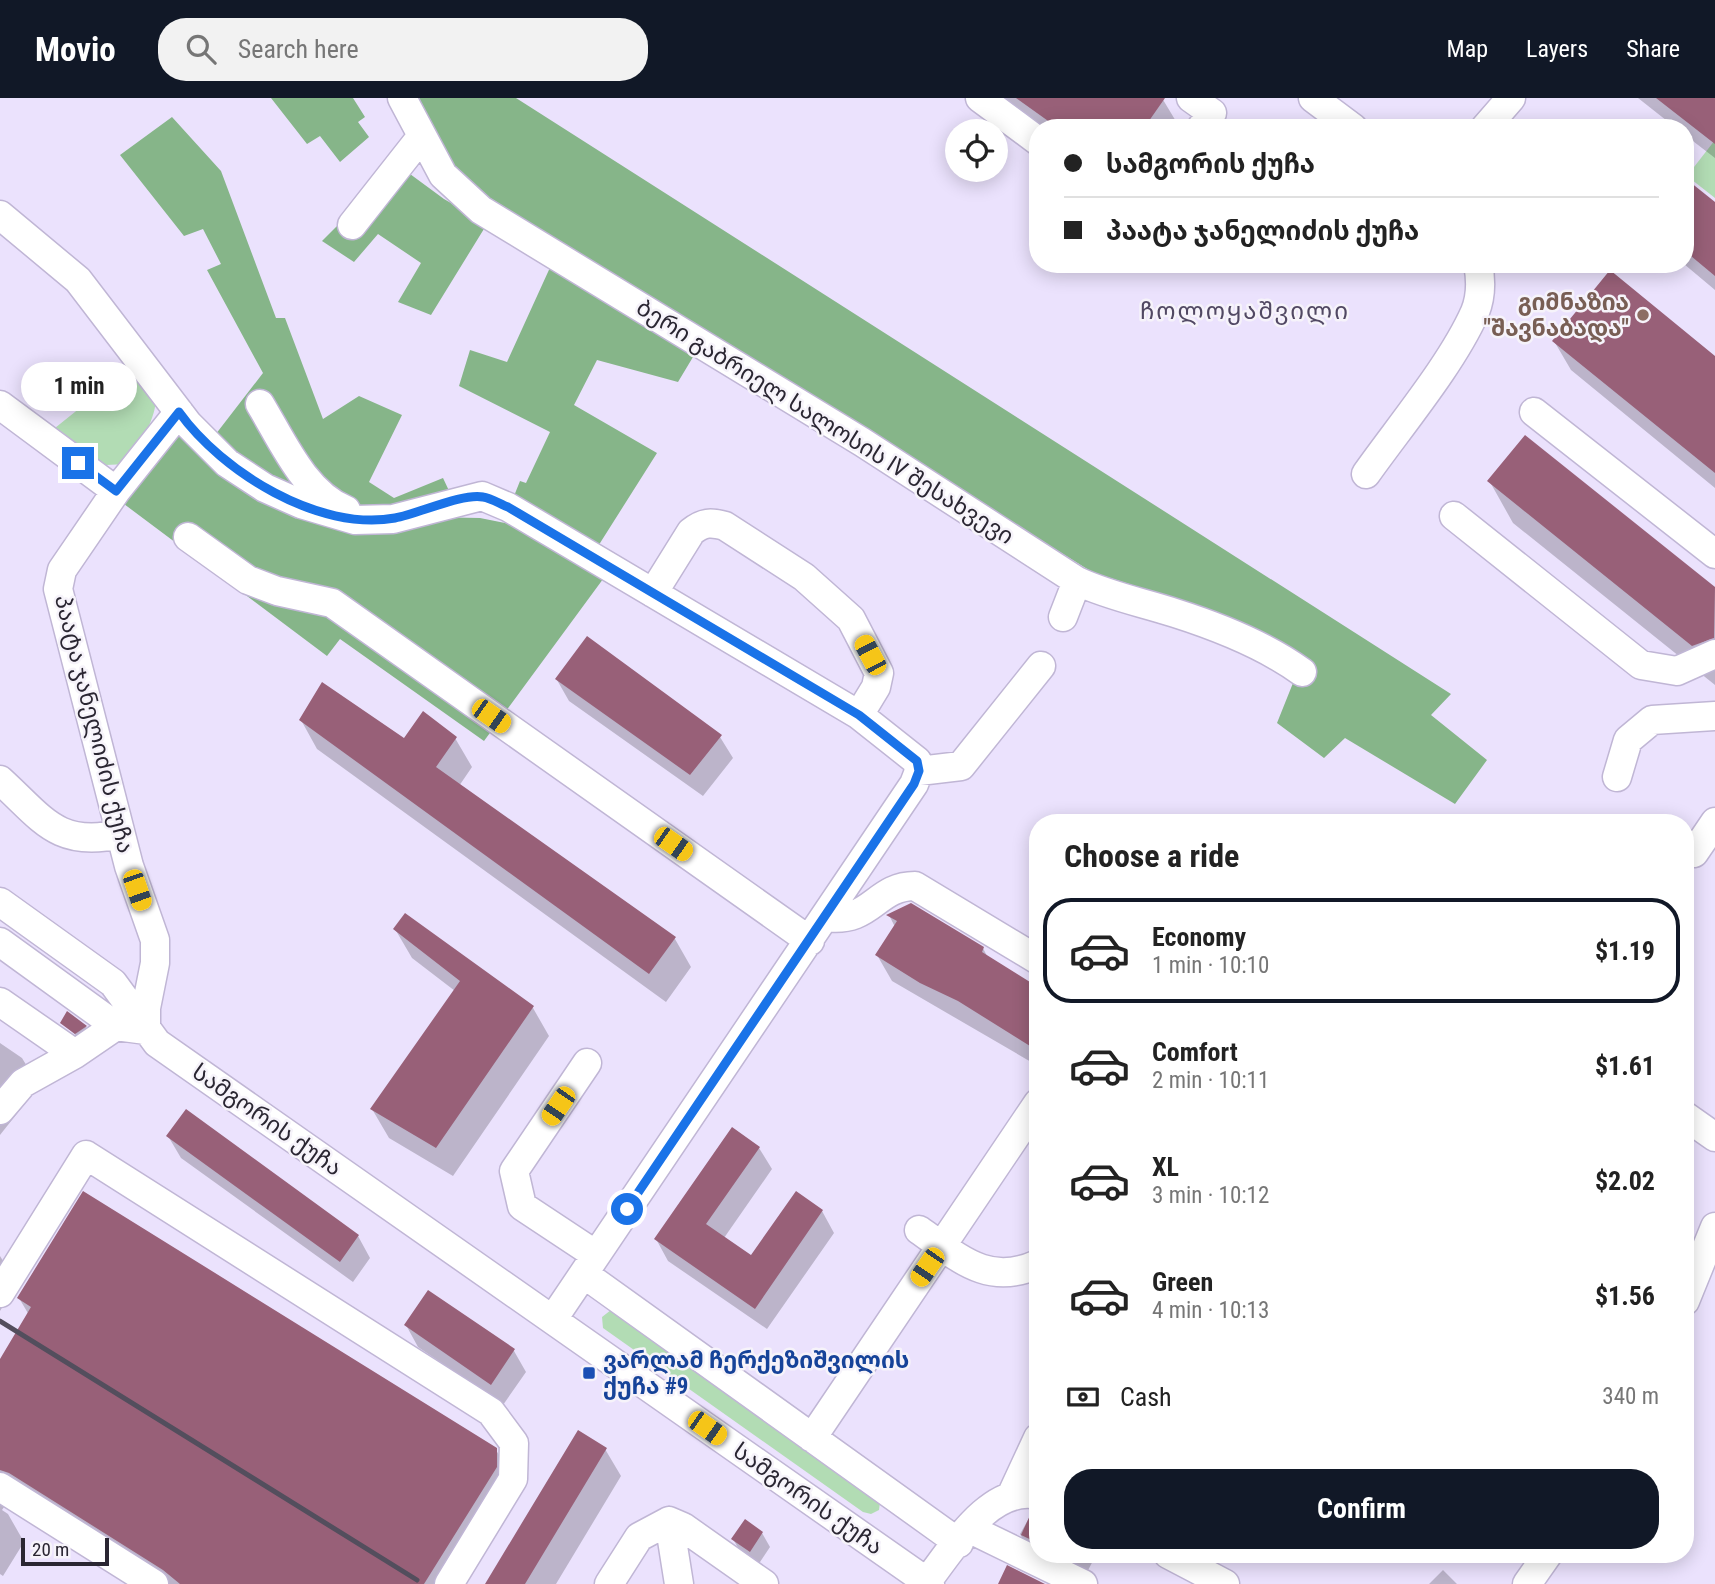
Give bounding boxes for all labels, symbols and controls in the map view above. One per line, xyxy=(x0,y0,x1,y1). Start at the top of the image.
search box xyxy=(158,18,648,81)
text: Movio xyxy=(35,30,116,69)
icon: search xyxy=(182,30,220,68)
text: Search here xyxy=(238,34,359,64)
text: Map xyxy=(1447,35,1488,63)
text: Layers xyxy=(1526,35,1588,63)
text: Share xyxy=(1626,35,1680,63)
map controls xyxy=(945,119,1008,182)
button: locate xyxy=(945,119,1008,182)
text: სამგორის ქუჩა xyxy=(1106,149,1315,179)
text: პაატა ჯანელიძის ქუჩა xyxy=(1106,216,1419,246)
place label: გიმნაზია "შავნაბადა" xyxy=(1484,289,1629,343)
street label: ბერი გაბრიელ სალოსის IV შესახვევი xyxy=(631,294,1019,550)
district label: ჩოლოყაშვილი xyxy=(1140,297,1350,325)
marker: გიმნაზია "შავნაბადა" xyxy=(1635,307,1651,323)
callout: 1 min xyxy=(20,362,136,410)
text: 1 min xyxy=(53,373,105,400)
route end xyxy=(62,447,94,479)
street label: პაატა ჯანელიძის ქუჩა xyxy=(49,592,139,856)
car xyxy=(851,632,890,678)
car xyxy=(468,695,515,737)
car xyxy=(650,823,697,865)
text: Choose a ride xyxy=(1064,837,1239,875)
car xyxy=(121,867,154,913)
icon: car xyxy=(1068,919,1131,982)
text: Economy xyxy=(1152,922,1246,952)
text: $1.19 xyxy=(1595,936,1655,966)
text: 1 min · 10:10 xyxy=(1152,952,1269,979)
icon: car xyxy=(1068,1034,1131,1097)
text: Comfort xyxy=(1152,1037,1238,1067)
text: $1.61 xyxy=(1595,1051,1655,1081)
street label: სამგორის ქუჩა xyxy=(187,1058,347,1182)
text: 2 min · 10:11 xyxy=(1152,1067,1269,1094)
car xyxy=(538,1083,579,1129)
icon: car xyxy=(1068,1149,1131,1212)
text: XL xyxy=(1152,1152,1179,1182)
text: $2.02 xyxy=(1595,1166,1655,1196)
text: 3 min · 10:12 xyxy=(1152,1182,1269,1209)
route start xyxy=(611,1193,643,1225)
car xyxy=(907,1244,948,1290)
icon: car xyxy=(1068,1264,1131,1327)
text: Green xyxy=(1152,1267,1213,1297)
text: $1.56 xyxy=(1595,1281,1655,1311)
text: 4 min · 10:13 xyxy=(1152,1297,1269,1324)
place label: ვარლამ ჩერქეზიშვილის ქუჩა #9 xyxy=(603,1347,909,1400)
marker: ვარლამ ჩერქეზიშვილის ქუჩა #9 xyxy=(581,1365,597,1381)
icon: cash xyxy=(1064,1378,1102,1416)
text: Cash xyxy=(1120,1382,1172,1412)
text: 340 m xyxy=(1602,1383,1659,1410)
car xyxy=(684,1407,731,1449)
street label: სამგორის ქუჩა xyxy=(728,1437,888,1561)
button: Confirm xyxy=(1064,1469,1659,1549)
scale bar xyxy=(21,1535,108,1567)
text: 20 m xyxy=(32,1538,69,1561)

